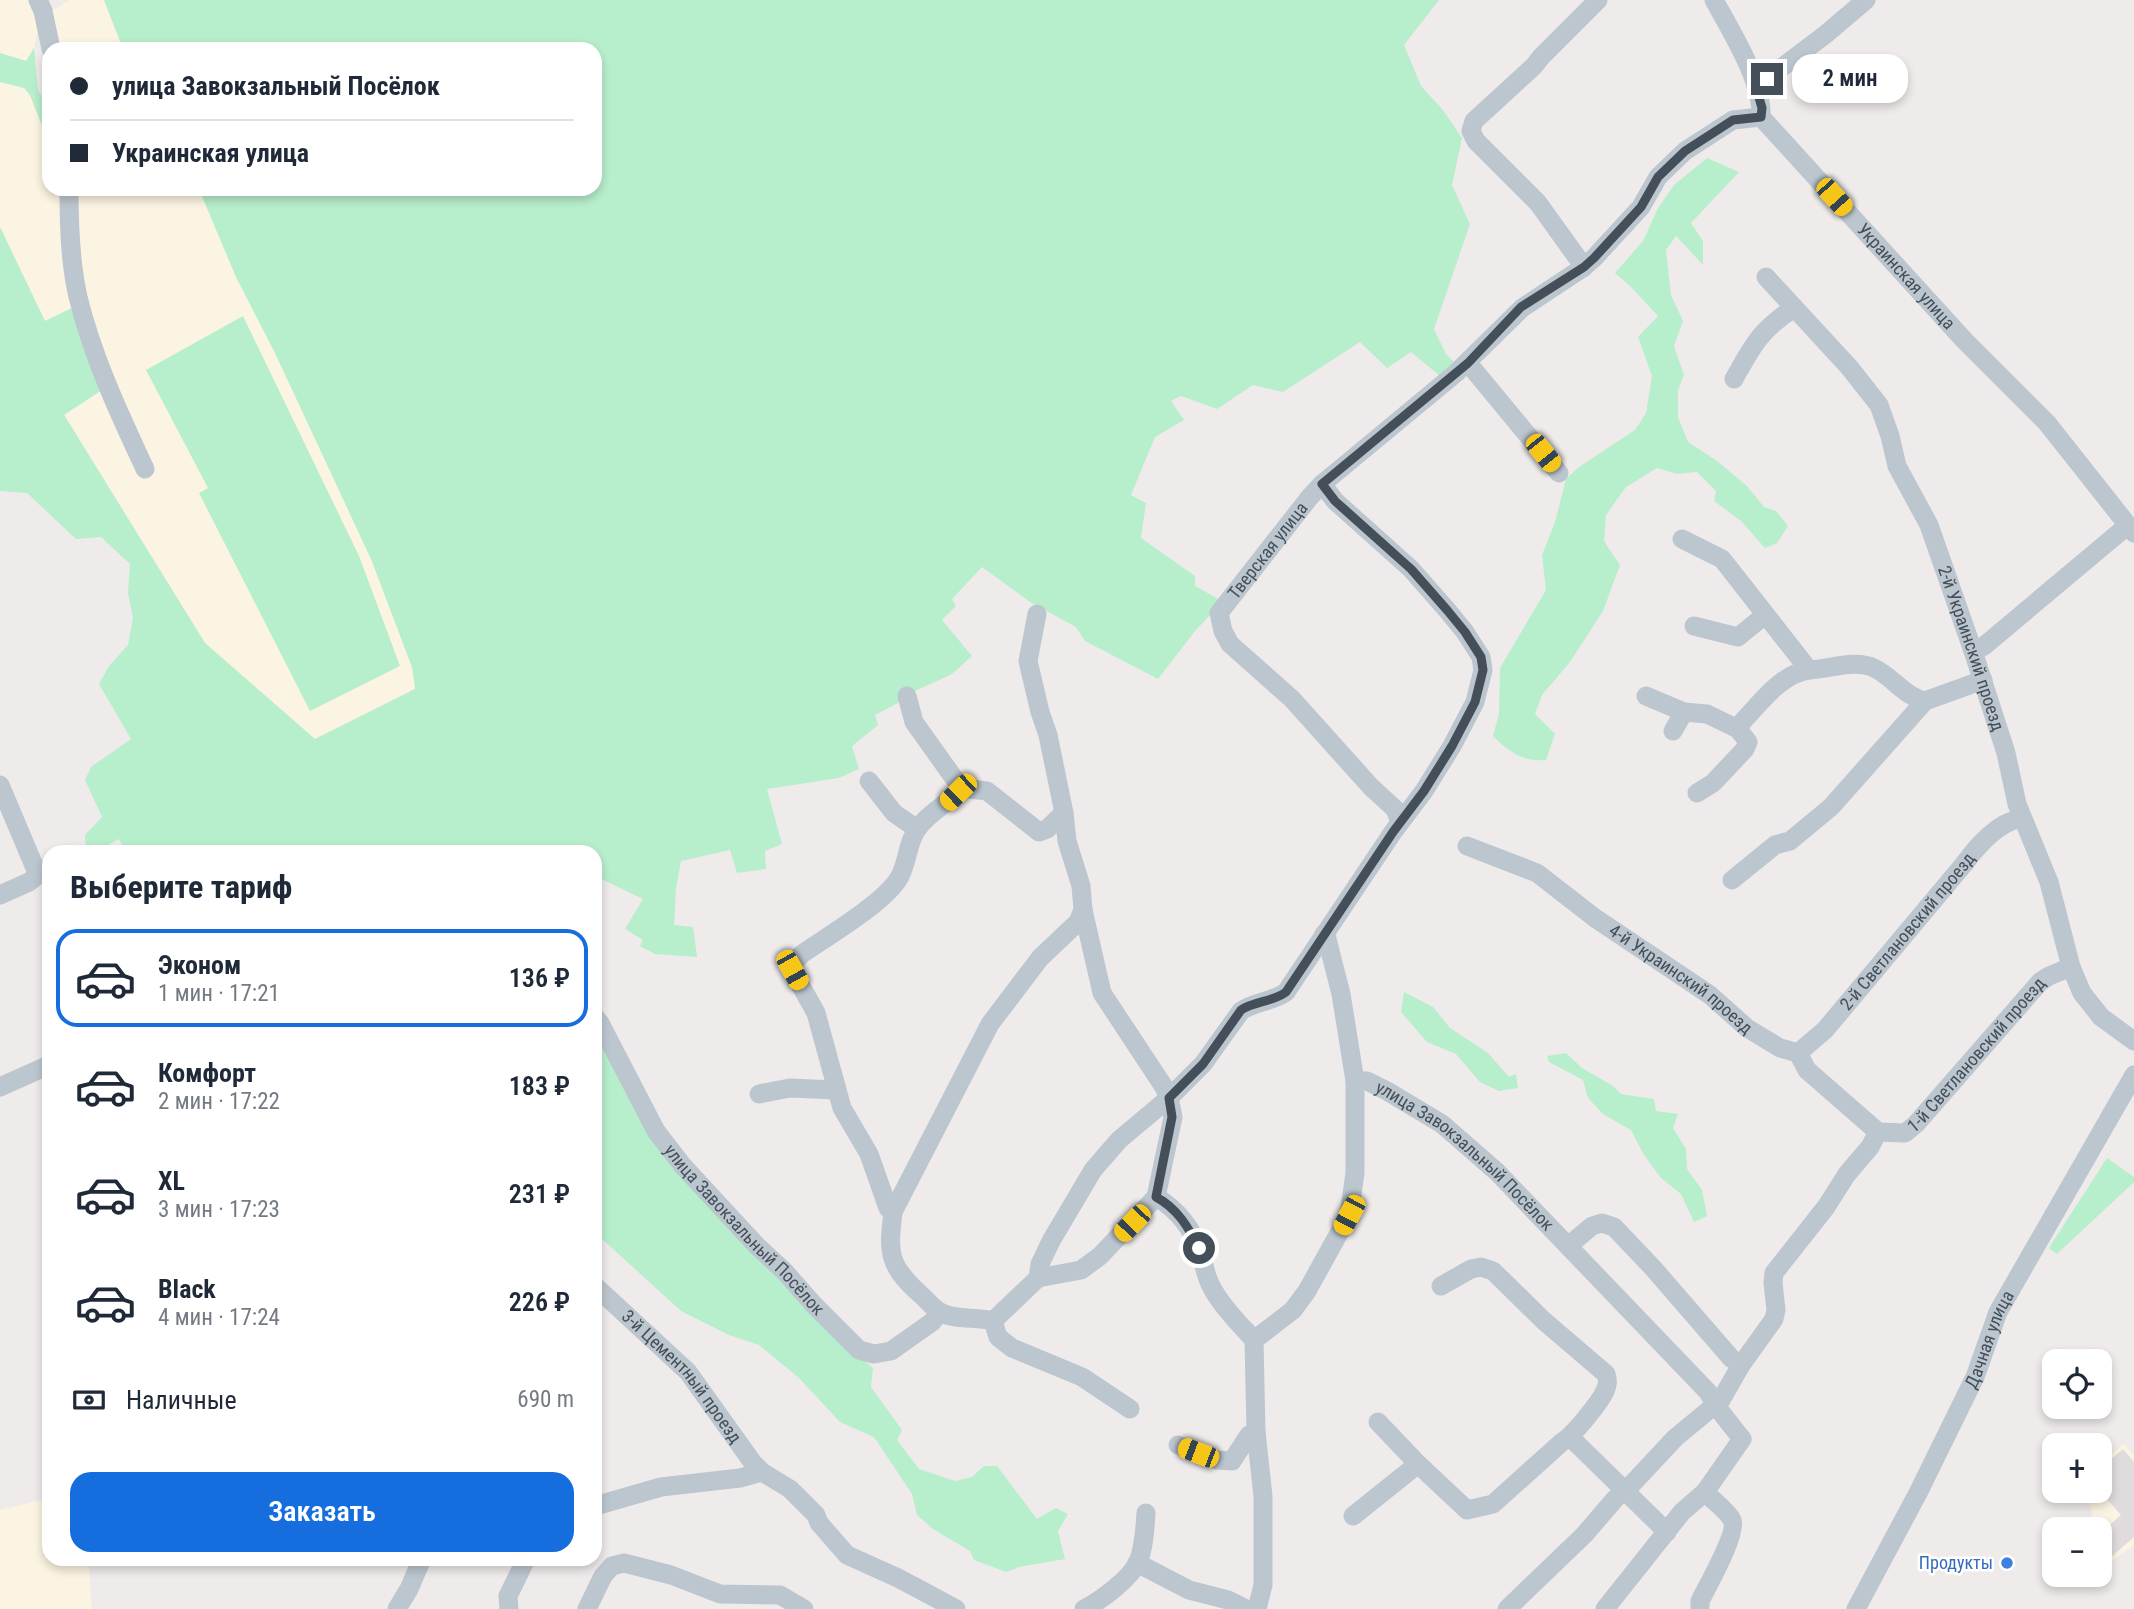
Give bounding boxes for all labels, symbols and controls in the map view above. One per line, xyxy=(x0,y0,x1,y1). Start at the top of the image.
callout: 2 мин xyxy=(1792,55,1907,104)
route end xyxy=(1751,63,1783,95)
text: 2 мин xyxy=(1822,65,1878,92)
text: улица Завокзальный Посёлок xyxy=(112,71,440,101)
text: Украинская улица xyxy=(112,138,309,168)
car xyxy=(1813,174,1856,220)
street label: Украинская улица xyxy=(1853,219,1960,333)
car xyxy=(1522,430,1565,476)
street label: Тверская улица xyxy=(1223,498,1312,603)
street label: 2-й Украинский проезд xyxy=(1934,563,2009,734)
car xyxy=(936,770,981,814)
street label: 2-й Светлановский проезд xyxy=(1835,848,1979,1014)
text: Выберите тариф xyxy=(70,868,292,906)
street label: 4-й Украинский проезд xyxy=(1605,920,1758,1038)
icon: car xyxy=(74,947,137,1010)
car xyxy=(773,947,812,993)
text: Эконом xyxy=(158,950,241,980)
text: 136 ₽ xyxy=(509,963,570,993)
street label: 1-й Светлановский проезд xyxy=(1903,972,2050,1137)
text: 1 мин · 17:21 xyxy=(158,980,280,1007)
icon: car xyxy=(74,1055,137,1118)
text: Комфорт xyxy=(158,1058,256,1088)
text: 183 ₽ xyxy=(509,1071,570,1101)
street label: улица Завокзальный Посёлок xyxy=(1373,1076,1559,1235)
text: 2 мин · 17:22 xyxy=(158,1088,280,1115)
street label: улица Завокзальный Посёлок xyxy=(660,1140,829,1319)
icon: car xyxy=(74,1163,137,1226)
text: XL xyxy=(158,1166,185,1196)
text: 231 ₽ xyxy=(509,1179,570,1209)
car xyxy=(1330,1192,1369,1238)
text: 3 мин · 17:23 xyxy=(158,1196,280,1223)
car xyxy=(1110,1201,1155,1245)
route start xyxy=(1183,1232,1215,1264)
icon: car xyxy=(74,1271,137,1334)
text: Black xyxy=(158,1274,216,1304)
text: 226 ₽ xyxy=(509,1287,570,1317)
street label: Дачная улица xyxy=(1960,1287,2018,1392)
text: 4 мин · 17:24 xyxy=(158,1304,280,1331)
street label: 3-й Цементный проезд xyxy=(618,1305,747,1447)
map controls xyxy=(2042,1349,2112,1587)
button: locate xyxy=(2042,1349,2112,1419)
icon: cash xyxy=(70,1381,108,1419)
text: Наличные xyxy=(126,1385,237,1415)
text: 690 m xyxy=(517,1386,574,1413)
button: + xyxy=(2042,1433,2112,1503)
car xyxy=(1175,1436,1222,1470)
button: Заказать xyxy=(70,1472,574,1552)
button: − xyxy=(2042,1517,2112,1587)
place label: Продукты xyxy=(1919,1552,1993,1573)
marker: Продукты xyxy=(1999,1555,2015,1571)

